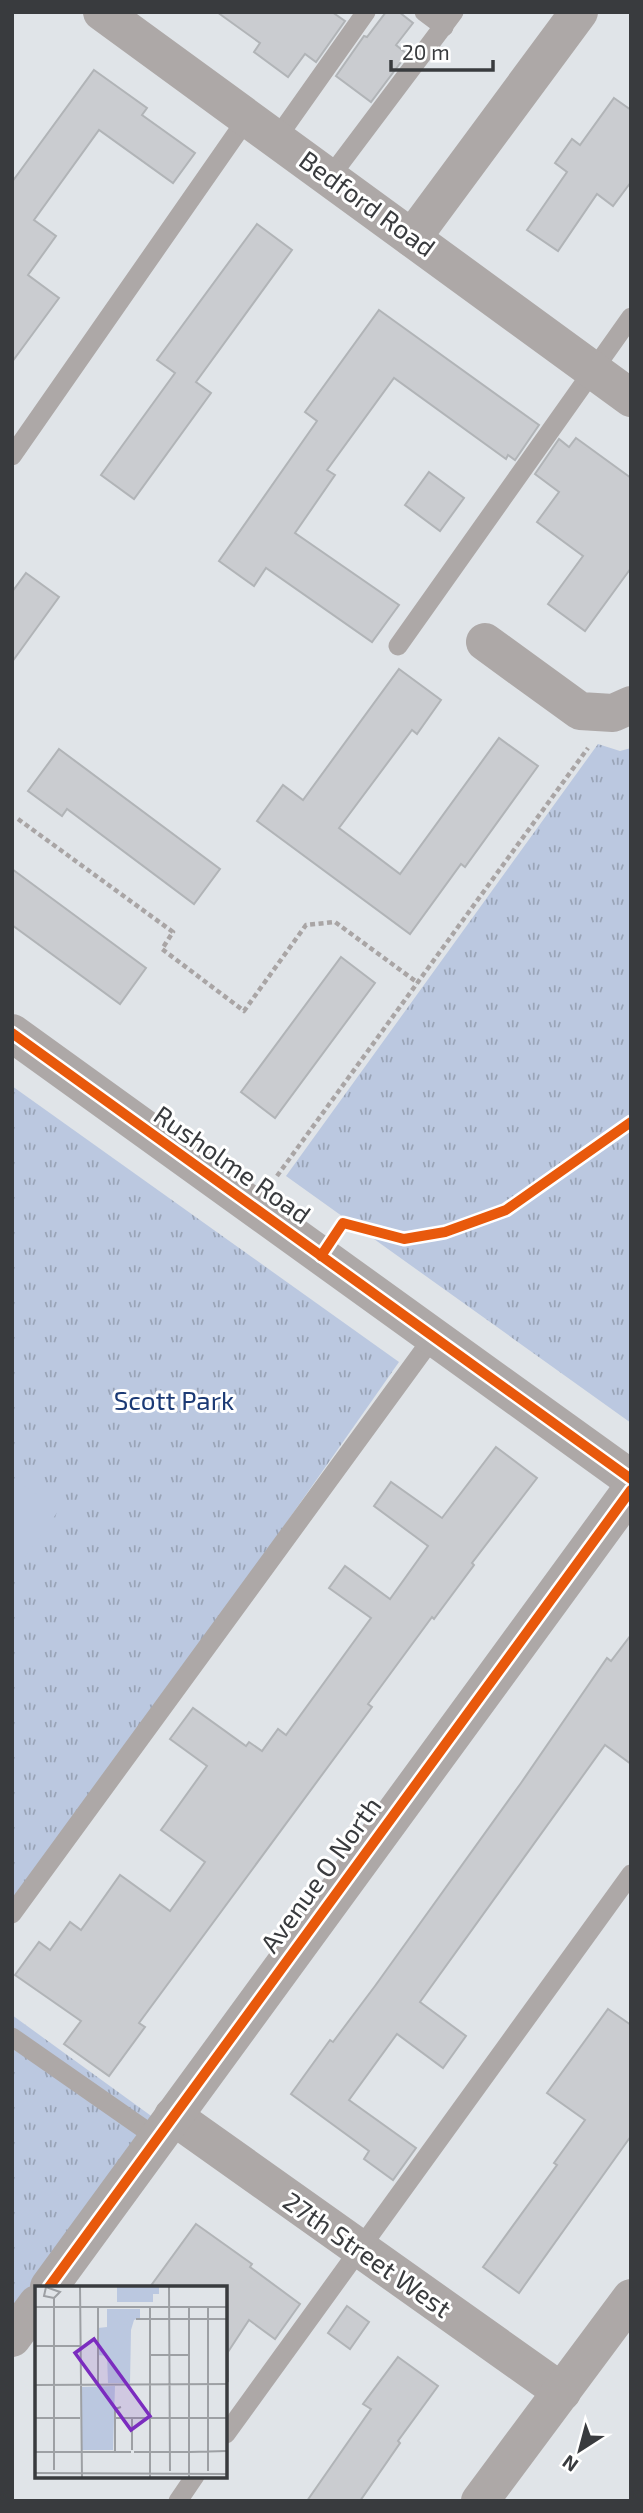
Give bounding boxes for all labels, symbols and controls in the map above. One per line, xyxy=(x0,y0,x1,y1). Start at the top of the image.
scale bar xyxy=(391,28,492,72)
text: 20 m xyxy=(402,39,450,64)
street label: Bedford Road xyxy=(294,143,442,262)
street label: Rusholme Road xyxy=(149,1098,317,1229)
park label: Scott Park xyxy=(114,1384,234,1415)
street label: Avenue O North xyxy=(253,1790,387,1958)
street label: 27th Street West xyxy=(278,2184,458,2323)
inset map xyxy=(35,2286,228,2478)
north arrow xyxy=(545,2415,615,2485)
text: N xyxy=(557,2451,582,2477)

